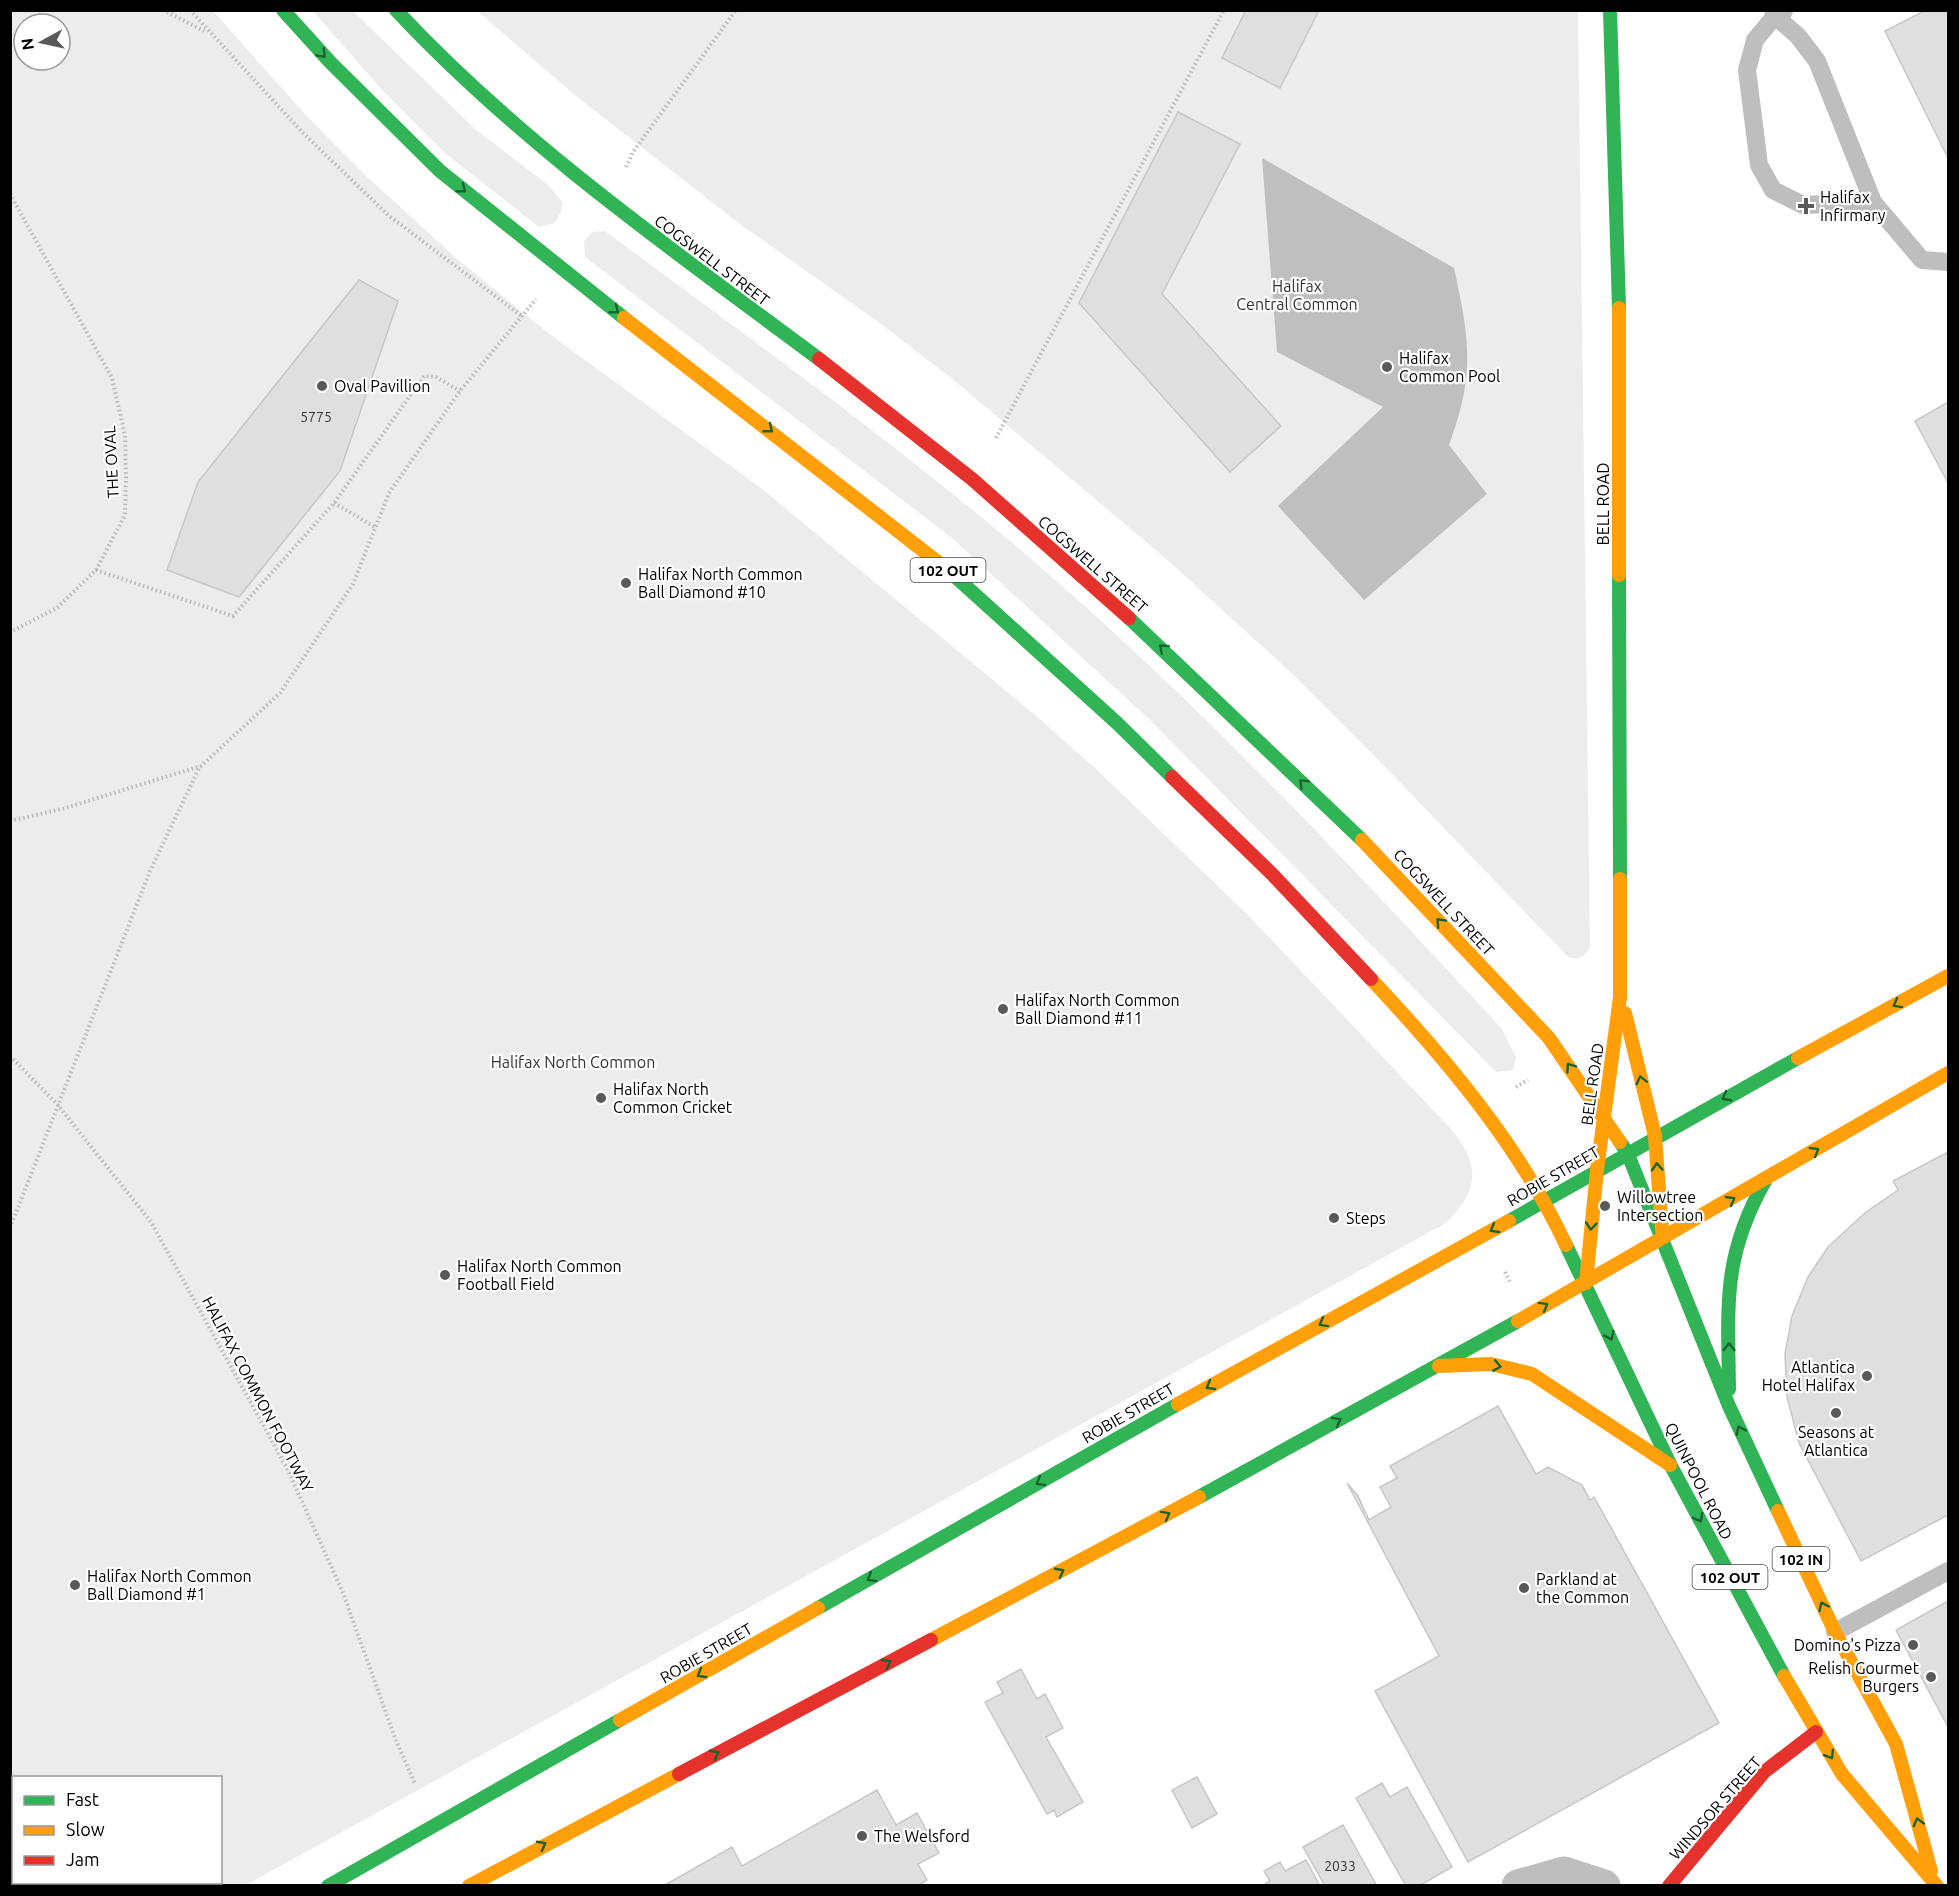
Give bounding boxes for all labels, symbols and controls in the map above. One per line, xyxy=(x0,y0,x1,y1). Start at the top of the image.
north arrow xyxy=(12,12,72,72)
text: N xyxy=(17,37,37,51)
one-way arrow xyxy=(315,47,326,57)
one-way arrow xyxy=(456,181,467,192)
place label: Halifax Infirmary xyxy=(1820,188,1886,224)
marker: Halifax Infirmary xyxy=(1797,197,1815,215)
street label: COGSWELL STREET xyxy=(651,211,773,309)
park label: Halifax Central Common xyxy=(1236,277,1358,313)
one-way arrow xyxy=(608,303,619,314)
place label: Halifax Common Pool xyxy=(1399,349,1500,385)
marker: Halifax Common Pool xyxy=(1380,360,1394,374)
place label: Oval Pavillion xyxy=(334,377,430,395)
marker: Oval Pavillion xyxy=(315,379,329,393)
house number: 5775 xyxy=(300,409,332,425)
one-way arrow xyxy=(763,422,774,433)
street label: THE OVAL xyxy=(100,425,122,499)
street label: BELL ROAD xyxy=(1594,463,1612,546)
street label: COGSWELL STREET xyxy=(1035,512,1151,616)
road number: 102 OUT xyxy=(910,558,986,582)
place label: Halifax North Common Ball Diamond #10 xyxy=(638,565,803,601)
marker: Halifax North Common Ball Diamond #10 xyxy=(619,576,633,590)
one-way arrow xyxy=(1159,644,1170,655)
one-way arrow xyxy=(1300,780,1311,791)
street label: COGSWELL STREET xyxy=(1390,845,1498,959)
one-way arrow xyxy=(1436,919,1447,929)
place label: Halifax North Common Ball Diamond #11 xyxy=(1015,991,1180,1027)
one-way arrow xyxy=(1893,997,1903,1008)
marker: Halifax North Common Ball Diamond #11 xyxy=(996,1002,1010,1016)
street label: BELL ROAD xyxy=(1577,1042,1607,1126)
park label: Halifax North Common xyxy=(491,1053,655,1071)
one-way arrow xyxy=(1566,1063,1577,1074)
one-way arrow xyxy=(1635,1075,1648,1085)
place label: Halifax North Common Cricket xyxy=(613,1080,733,1116)
one-way arrow xyxy=(1721,1090,1732,1101)
marker: Halifax North Common Cricket xyxy=(594,1091,608,1105)
street label: ROBIE STREET xyxy=(1504,1142,1602,1210)
one-way arrow xyxy=(1809,1147,1819,1158)
one-way arrow xyxy=(1651,1163,1664,1172)
place label: Willowtree Intersection xyxy=(1617,1188,1703,1224)
one-way arrow xyxy=(1725,1196,1735,1207)
marker: Willowtree Intersection xyxy=(1598,1199,1612,1213)
place label: Steps xyxy=(1346,1209,1386,1227)
marker: Steps xyxy=(1327,1211,1341,1225)
one-way arrow xyxy=(1490,1222,1500,1233)
one-way arrow xyxy=(1585,1222,1598,1231)
place label: Halifax North Common Football Field xyxy=(457,1257,622,1293)
marker: Halifax North Common Football Field xyxy=(438,1268,452,1282)
street label: HALIFAX COMMON FOOTWAY xyxy=(199,1293,318,1495)
one-way arrow xyxy=(1538,1302,1549,1313)
one-way arrow xyxy=(1319,1316,1329,1327)
one-way arrow xyxy=(1603,1330,1615,1341)
one-way arrow xyxy=(1723,1343,1735,1352)
place label: Atlantica Hotel Halifax xyxy=(1762,1358,1855,1394)
one-way arrow xyxy=(1492,1359,1502,1372)
marker: Atlantica Hotel Halifax xyxy=(1860,1369,1874,1383)
street label: ROBIE STREET xyxy=(1079,1379,1177,1447)
one-way arrow xyxy=(1206,1379,1216,1390)
marker: Seasons at Atlantica xyxy=(1829,1406,1843,1420)
one-way arrow xyxy=(1331,1417,1341,1428)
street label: QUINPOOL ROAD xyxy=(1662,1419,1736,1543)
place label: Seasons at Atlantica xyxy=(1798,1423,1875,1459)
one-way arrow xyxy=(1735,1425,1747,1436)
one-way arrow xyxy=(1036,1475,1046,1486)
one-way arrow xyxy=(1160,1511,1170,1522)
one-way arrow xyxy=(1692,1512,1703,1522)
road number: 102 IN xyxy=(1772,1547,1830,1571)
road number: 102 OUT xyxy=(1692,1565,1768,1589)
place label: Halifax North Common Ball Diamond #1 xyxy=(87,1567,252,1603)
one-way arrow xyxy=(1053,1568,1064,1579)
place label: Parkland at the Common xyxy=(1536,1570,1629,1606)
one-way arrow xyxy=(866,1571,877,1582)
marker: Halifax North Common Ball Diamond #1 xyxy=(68,1578,82,1592)
marker: Parkland at the Common xyxy=(1517,1581,1531,1595)
one-way arrow xyxy=(1819,1601,1831,1612)
street label: ROBIE STREET xyxy=(657,1619,755,1687)
place label: Domino's Pizza xyxy=(1794,1636,1901,1654)
marker: Domino's Pizza xyxy=(1906,1638,1920,1652)
one-way arrow xyxy=(881,1659,891,1670)
place label: Relish Gourmet Burgers xyxy=(1808,1659,1920,1695)
one-way arrow xyxy=(697,1667,707,1679)
marker: Relish Gourmet Burgers xyxy=(1924,1670,1938,1684)
one-way arrow xyxy=(1823,1749,1834,1759)
one-way arrow xyxy=(709,1750,719,1761)
street label: WINDSOR STREET xyxy=(1666,1753,1765,1863)
legend xyxy=(12,1776,222,1884)
text: Fast xyxy=(66,1789,99,1809)
one-way arrow xyxy=(1912,1817,1925,1827)
text: Slow xyxy=(66,1819,105,1839)
place label: The Welsford xyxy=(874,1827,970,1845)
marker: The Welsford xyxy=(855,1829,869,1843)
one-way arrow xyxy=(536,1841,547,1853)
text: Jam xyxy=(66,1849,100,1869)
house number: 2033 xyxy=(1324,1858,1356,1874)

